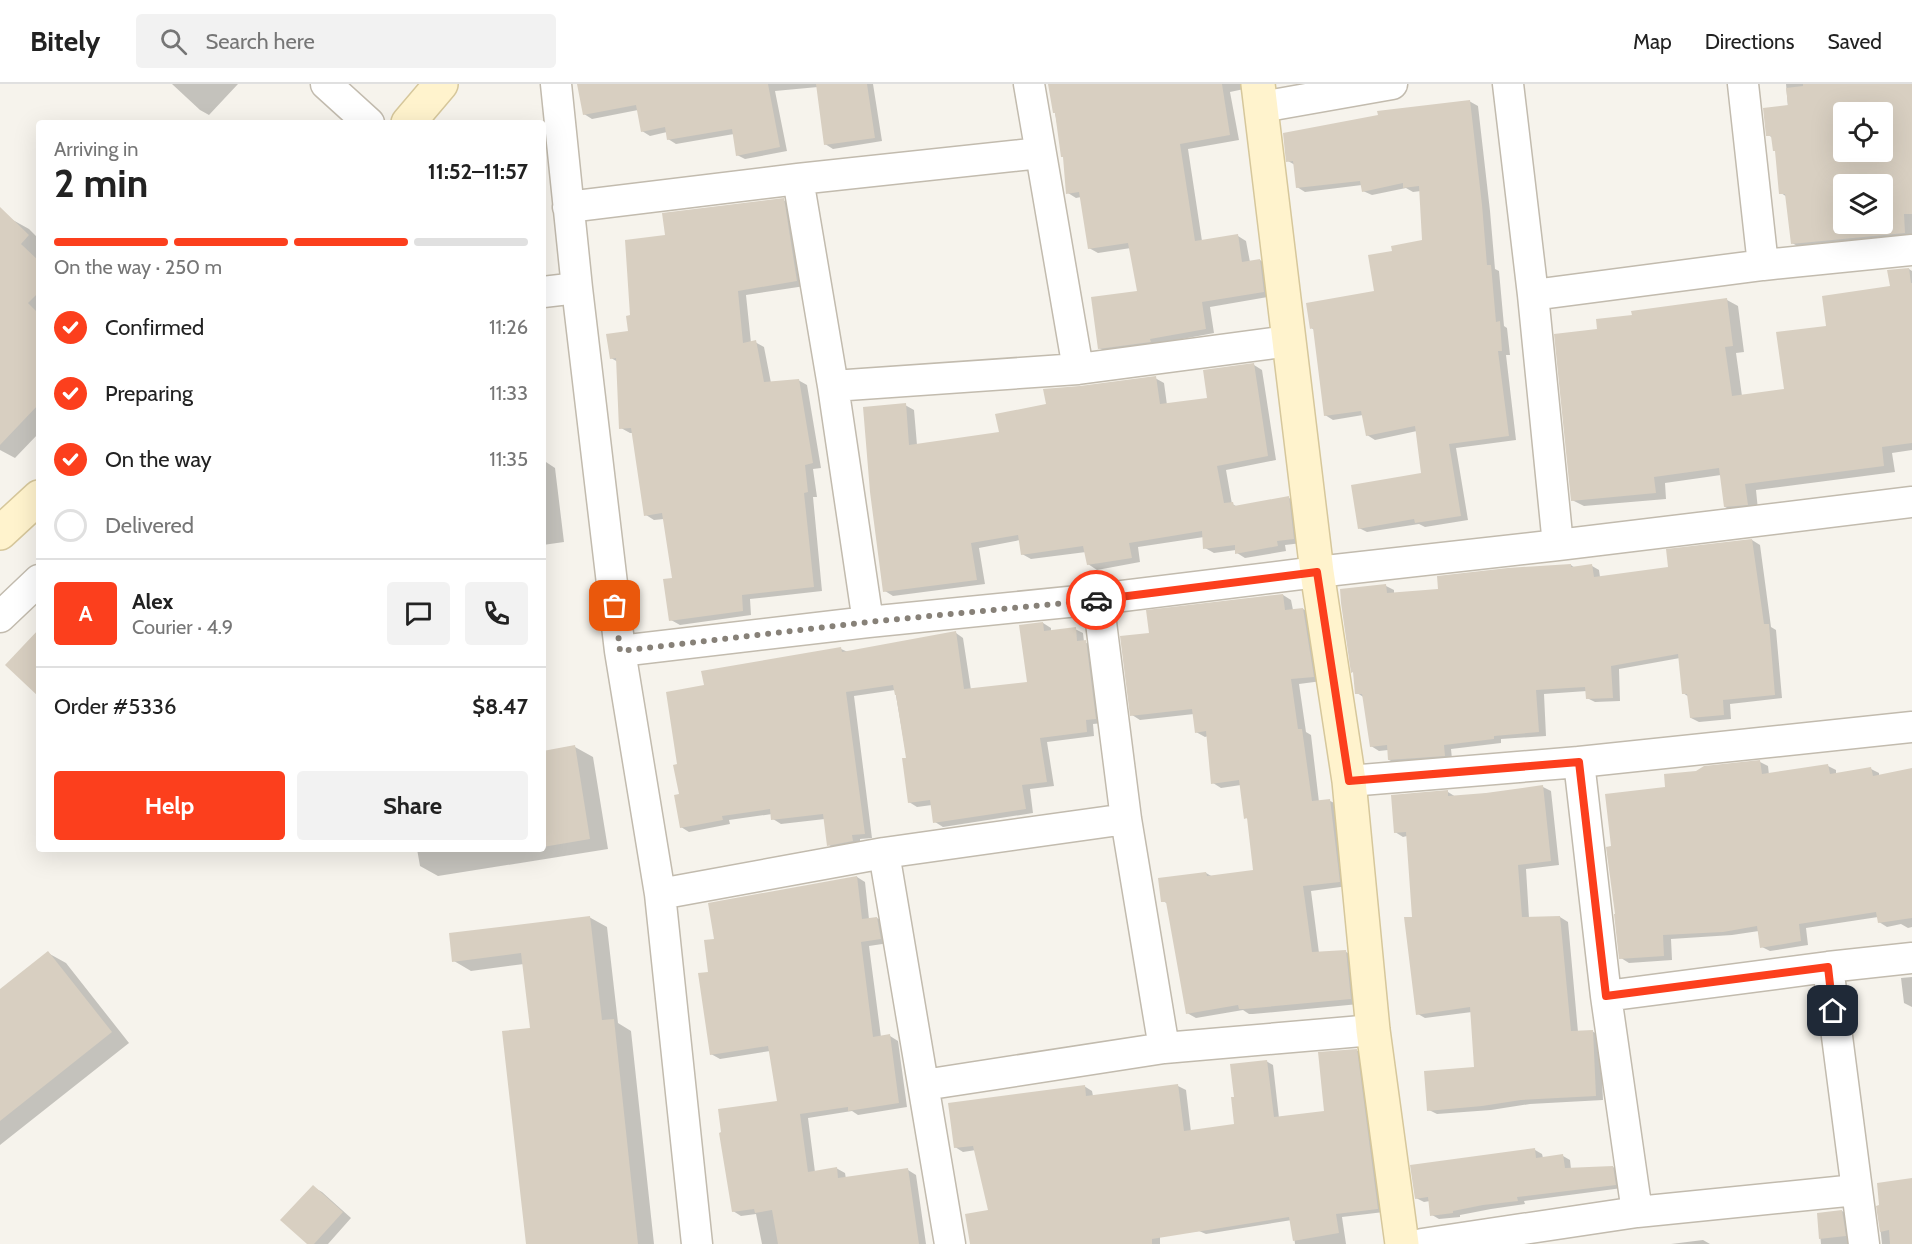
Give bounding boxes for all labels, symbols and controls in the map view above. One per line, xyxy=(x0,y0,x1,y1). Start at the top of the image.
search box xyxy=(136,14,556,68)
text: Bitely xyxy=(30,24,100,58)
icon: search xyxy=(157,25,190,58)
text: Search here xyxy=(205,28,315,55)
text: Map xyxy=(1633,29,1672,54)
text: Directions xyxy=(1705,29,1794,54)
text: Saved xyxy=(1827,29,1882,54)
map controls xyxy=(1833,102,1893,234)
button: locate xyxy=(1833,102,1893,162)
text: Arriving in xyxy=(54,137,138,161)
text: 11:52–11:57 xyxy=(428,158,528,185)
text: 2 min xyxy=(54,159,148,207)
button: layers xyxy=(1833,174,1893,234)
text: On the way · 250 m xyxy=(54,255,222,279)
icon: check xyxy=(54,311,87,344)
text: Confirmed xyxy=(105,314,204,341)
text: 11:26 xyxy=(489,315,528,339)
icon: check xyxy=(54,377,87,410)
text: Preparing xyxy=(105,380,193,407)
text: 11:33 xyxy=(489,381,528,405)
icon: check xyxy=(54,443,87,476)
text: On the way xyxy=(105,446,212,473)
text: 11:35 xyxy=(489,447,528,471)
text: Delivered xyxy=(105,512,194,539)
courier xyxy=(1066,570,1126,630)
pin xyxy=(589,580,640,631)
button: chat xyxy=(387,582,450,645)
button: phone xyxy=(465,582,528,645)
icon: car xyxy=(1080,584,1113,617)
text: Alex xyxy=(132,588,173,615)
icon: bag xyxy=(598,589,631,622)
text: A xyxy=(79,600,92,627)
text: Courier · 4.9 xyxy=(132,615,233,639)
text: Order #5336 xyxy=(54,693,177,720)
text: $8.47 xyxy=(472,693,528,720)
button: Help xyxy=(54,771,285,840)
button: Share xyxy=(297,771,528,840)
pin xyxy=(1807,985,1858,1036)
icon: home xyxy=(1816,994,1849,1027)

